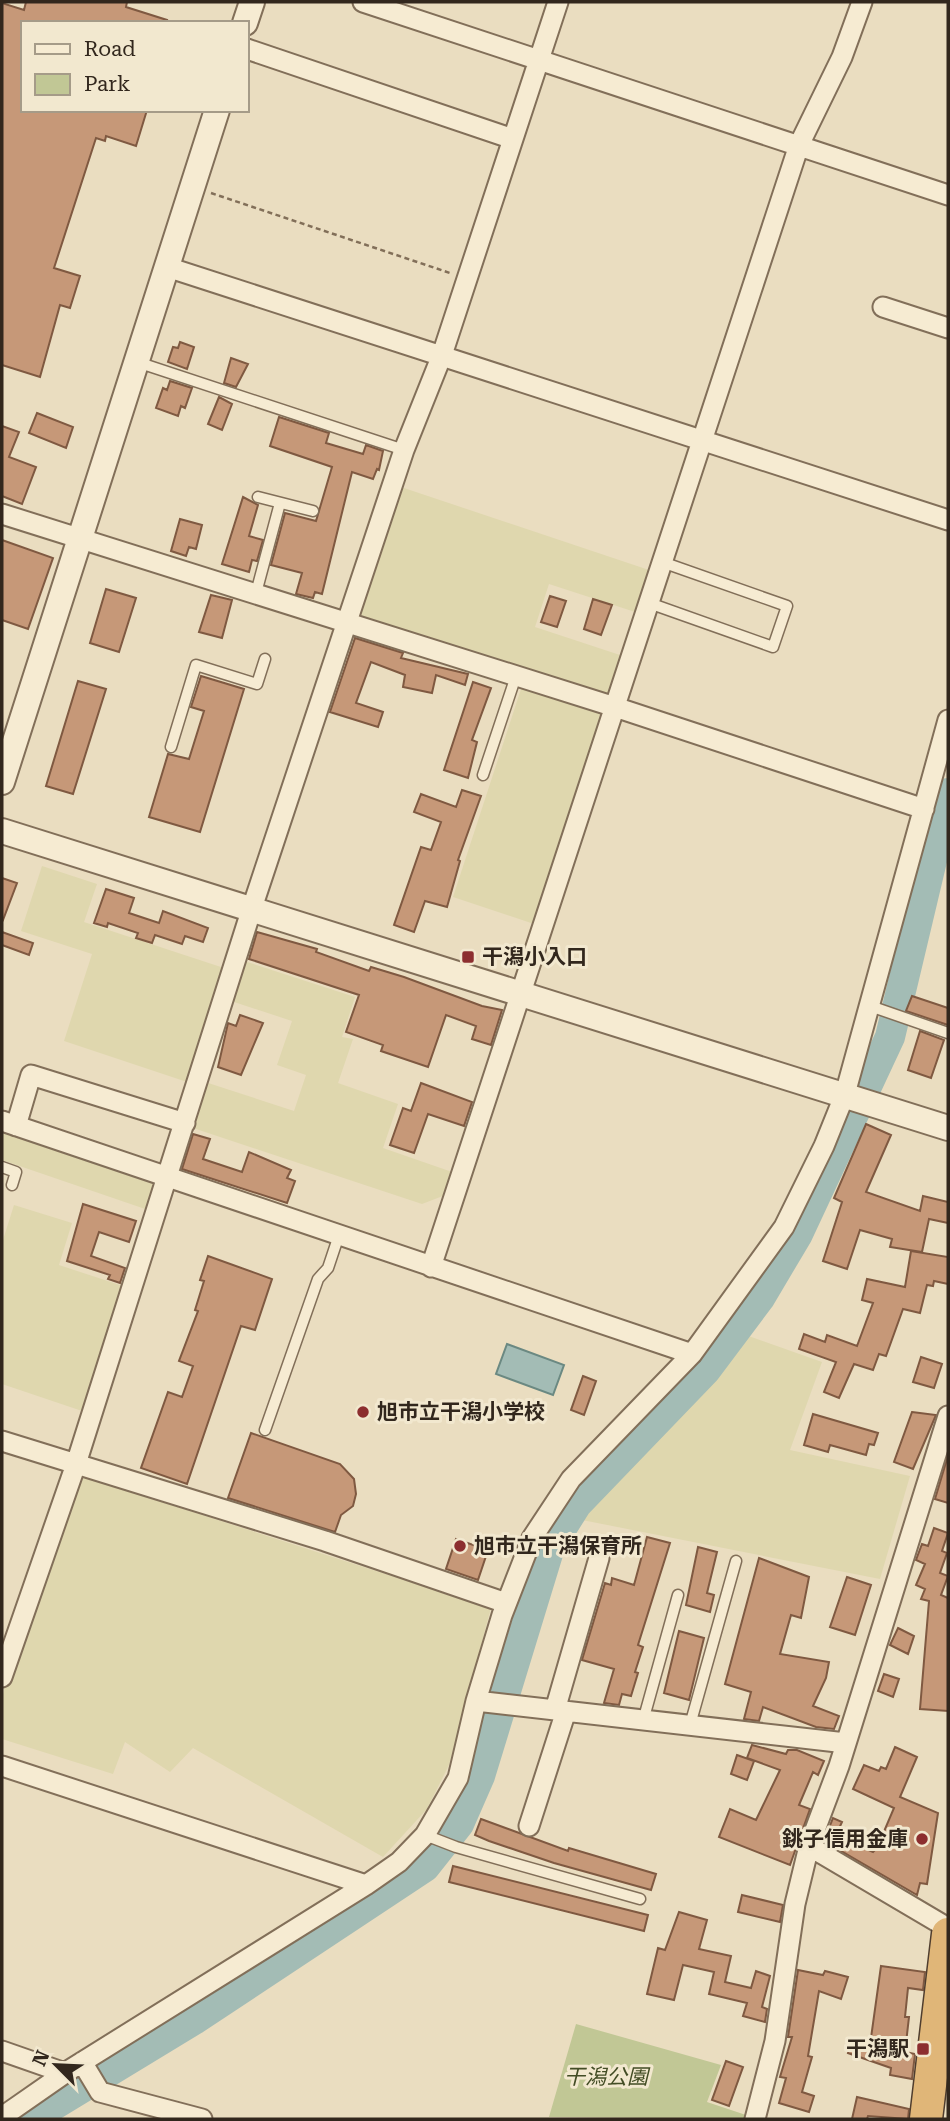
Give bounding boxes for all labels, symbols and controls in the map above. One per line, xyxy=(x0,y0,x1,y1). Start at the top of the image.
legend xyxy=(21,21,248,112)
text: Road xyxy=(84,37,136,61)
text: Park xyxy=(84,72,130,96)
place label: 干潟小入口 xyxy=(482,945,587,969)
marker: 干潟小入口 xyxy=(460,949,476,965)
place label: 旭市立干潟小学校 xyxy=(377,1400,545,1424)
marker: 旭市立干潟小学校 xyxy=(355,1404,371,1420)
place label: 旭市立干潟保育所 xyxy=(474,1534,642,1558)
marker: 旭市立干潟保育所 xyxy=(452,1538,468,1554)
place label: 銚子信用金庫 xyxy=(782,1827,908,1851)
marker: 銚子信用金庫 xyxy=(914,1831,930,1847)
north arrow xyxy=(21,2030,91,2100)
place label: 干潟駅 xyxy=(846,2037,909,2061)
marker: 干潟駅 xyxy=(915,2041,931,2057)
text: N xyxy=(27,2047,55,2070)
park label: 干潟公園 xyxy=(564,2065,651,2089)

